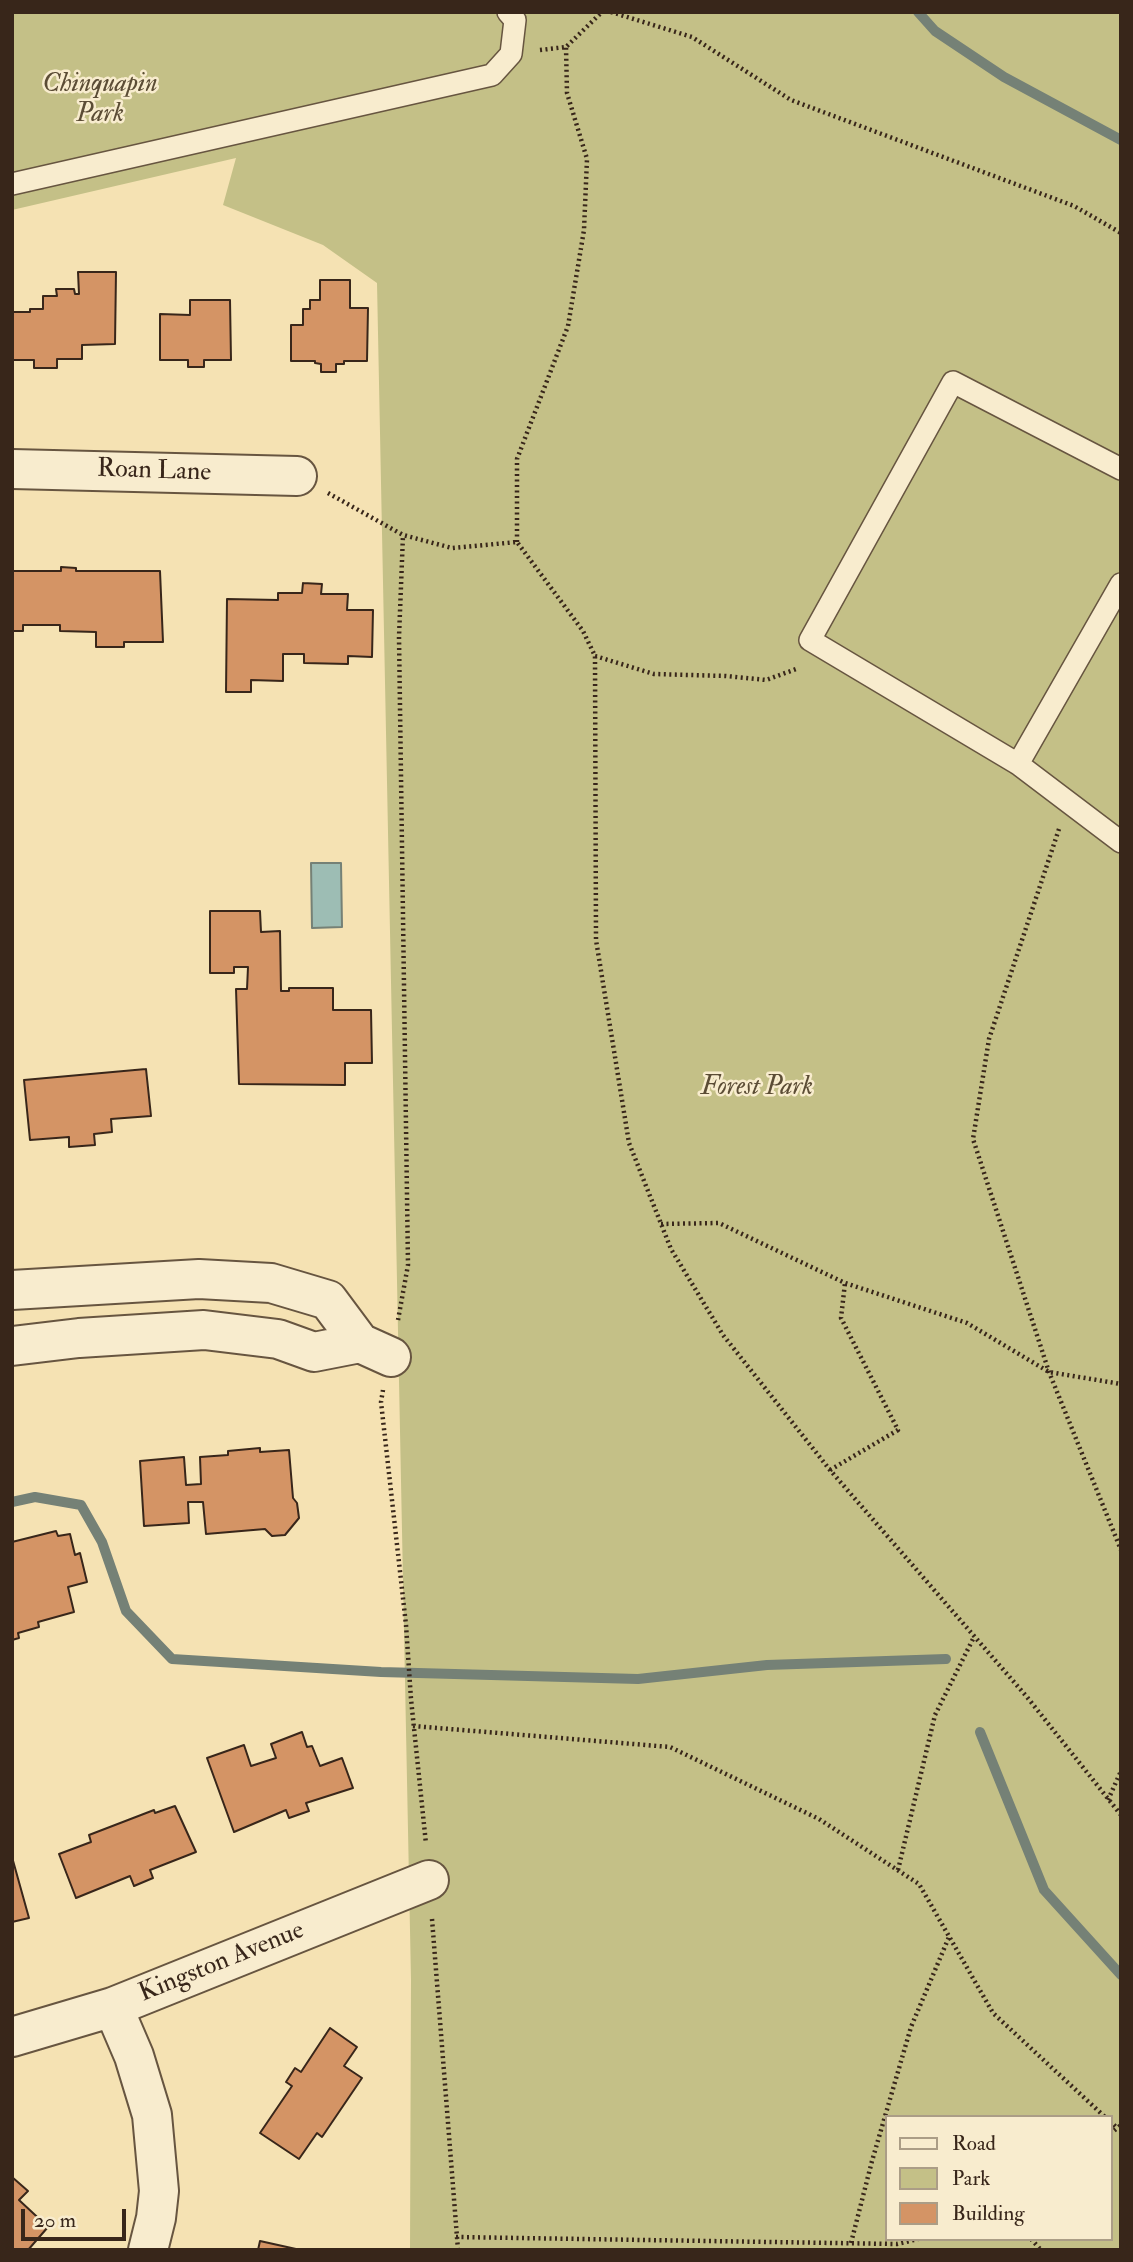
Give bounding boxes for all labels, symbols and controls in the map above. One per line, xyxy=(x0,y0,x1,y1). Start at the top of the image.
park label: Chinquapin Park xyxy=(43,69,157,130)
street label: Roan Lane xyxy=(96,454,212,490)
park label: Forest Park xyxy=(701,1072,813,1104)
street label: Kingston Avenue xyxy=(135,1916,309,2010)
legend xyxy=(884,2115,1112,2241)
text: Road xyxy=(952,2130,996,2157)
text: Park xyxy=(952,2165,990,2192)
scale bar xyxy=(24,2196,130,2240)
text: Building xyxy=(952,2200,1025,2227)
text: 20 m xyxy=(34,2207,76,2234)

